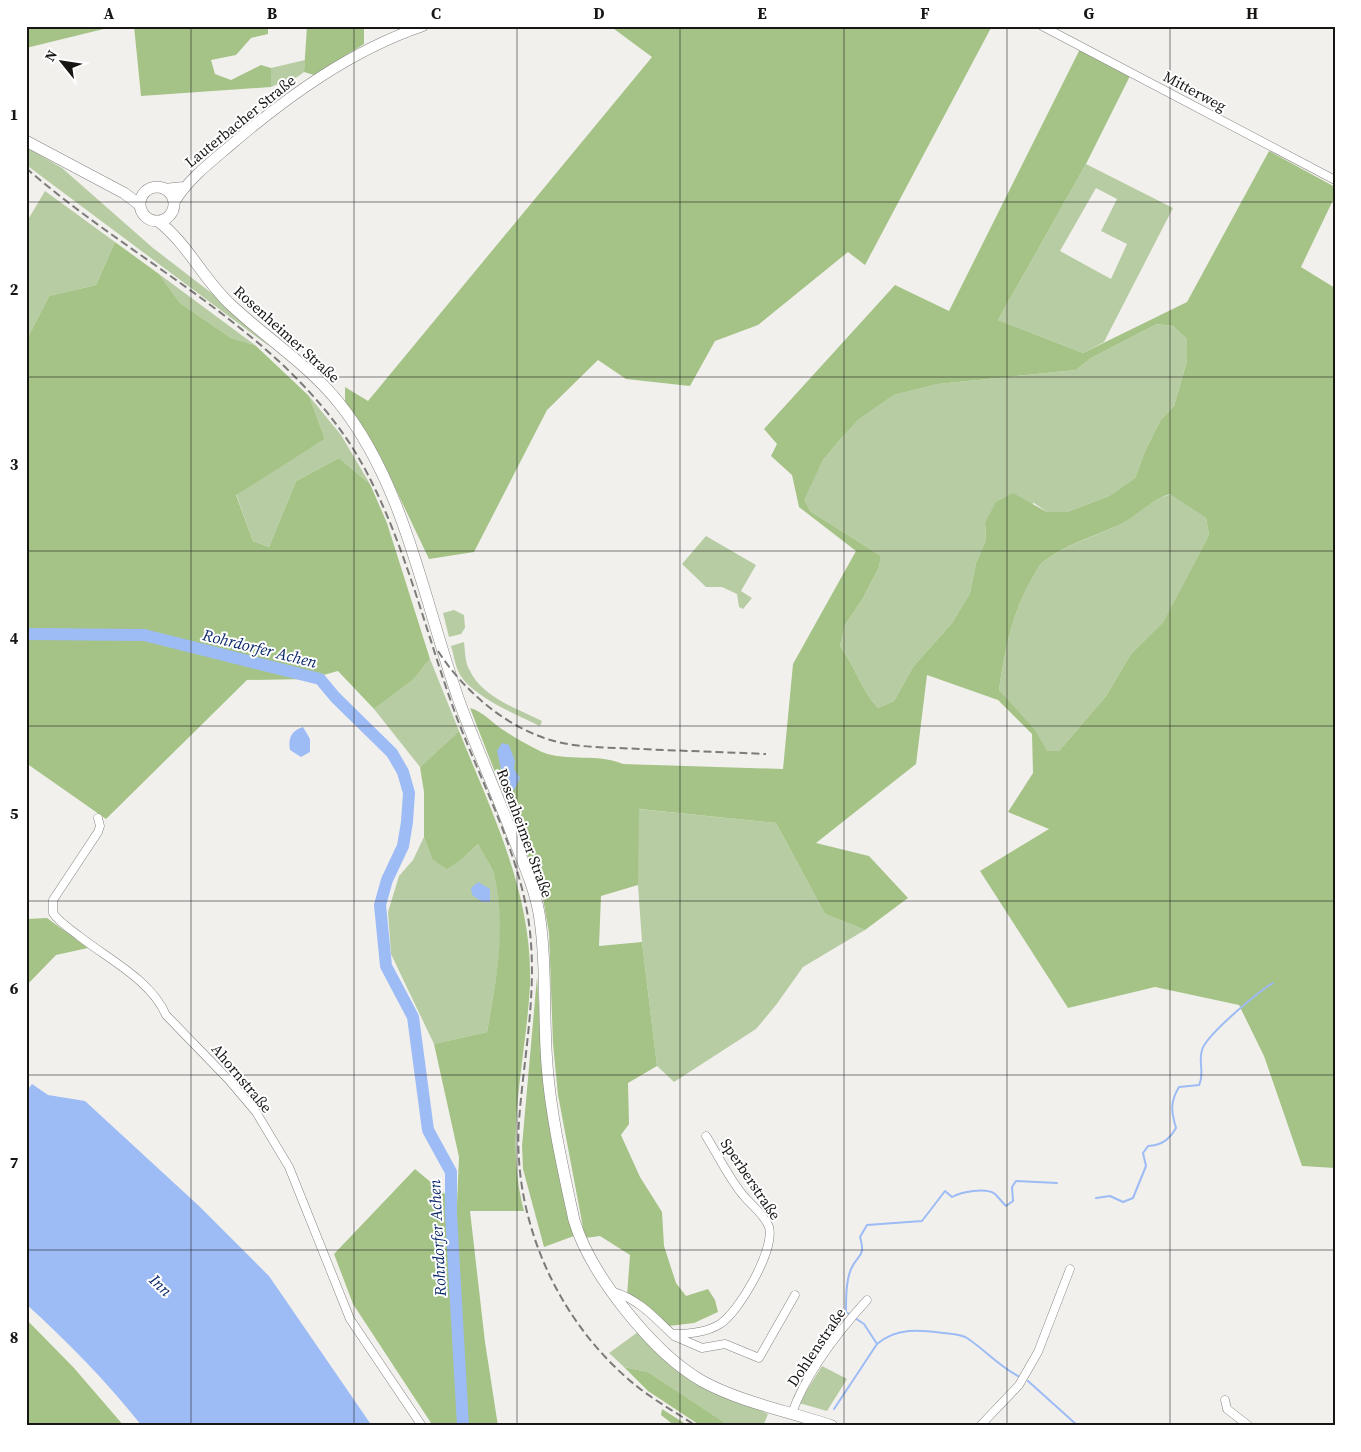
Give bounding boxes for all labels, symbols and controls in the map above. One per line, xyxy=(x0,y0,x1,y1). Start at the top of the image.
text: A xyxy=(104,2,115,24)
text: B xyxy=(267,2,278,24)
text: C xyxy=(431,2,441,24)
text: D xyxy=(593,2,605,24)
text: E xyxy=(757,2,767,24)
text: F xyxy=(920,2,930,24)
text: G xyxy=(1084,2,1095,24)
text: H xyxy=(1246,2,1258,24)
north arrow xyxy=(38,38,88,88)
text: N xyxy=(40,46,62,65)
street label: Mitterweg xyxy=(1160,66,1230,116)
street label: Lauterbacher Straße xyxy=(180,70,300,172)
text: 1 xyxy=(10,103,18,125)
text: 2 xyxy=(10,278,19,300)
street label: Rosenheimer Straße xyxy=(229,281,345,388)
text: 3 xyxy=(10,453,19,475)
water label: Rohrdorfer Achen xyxy=(200,623,319,673)
text: 4 xyxy=(10,627,19,649)
street label: Rosenheimer Straße xyxy=(492,766,558,901)
text: 5 xyxy=(10,802,19,824)
text: 6 xyxy=(10,977,19,999)
street label: Ahornstraße xyxy=(207,1039,277,1117)
street label: Sperberstraße xyxy=(716,1134,786,1224)
text: 7 xyxy=(10,1151,19,1173)
water label: Rohrdorfer Achen xyxy=(423,1179,451,1298)
water label: Inn xyxy=(144,1268,177,1301)
street label: Dohlenstraße xyxy=(782,1303,850,1390)
text: 8 xyxy=(10,1326,18,1348)

